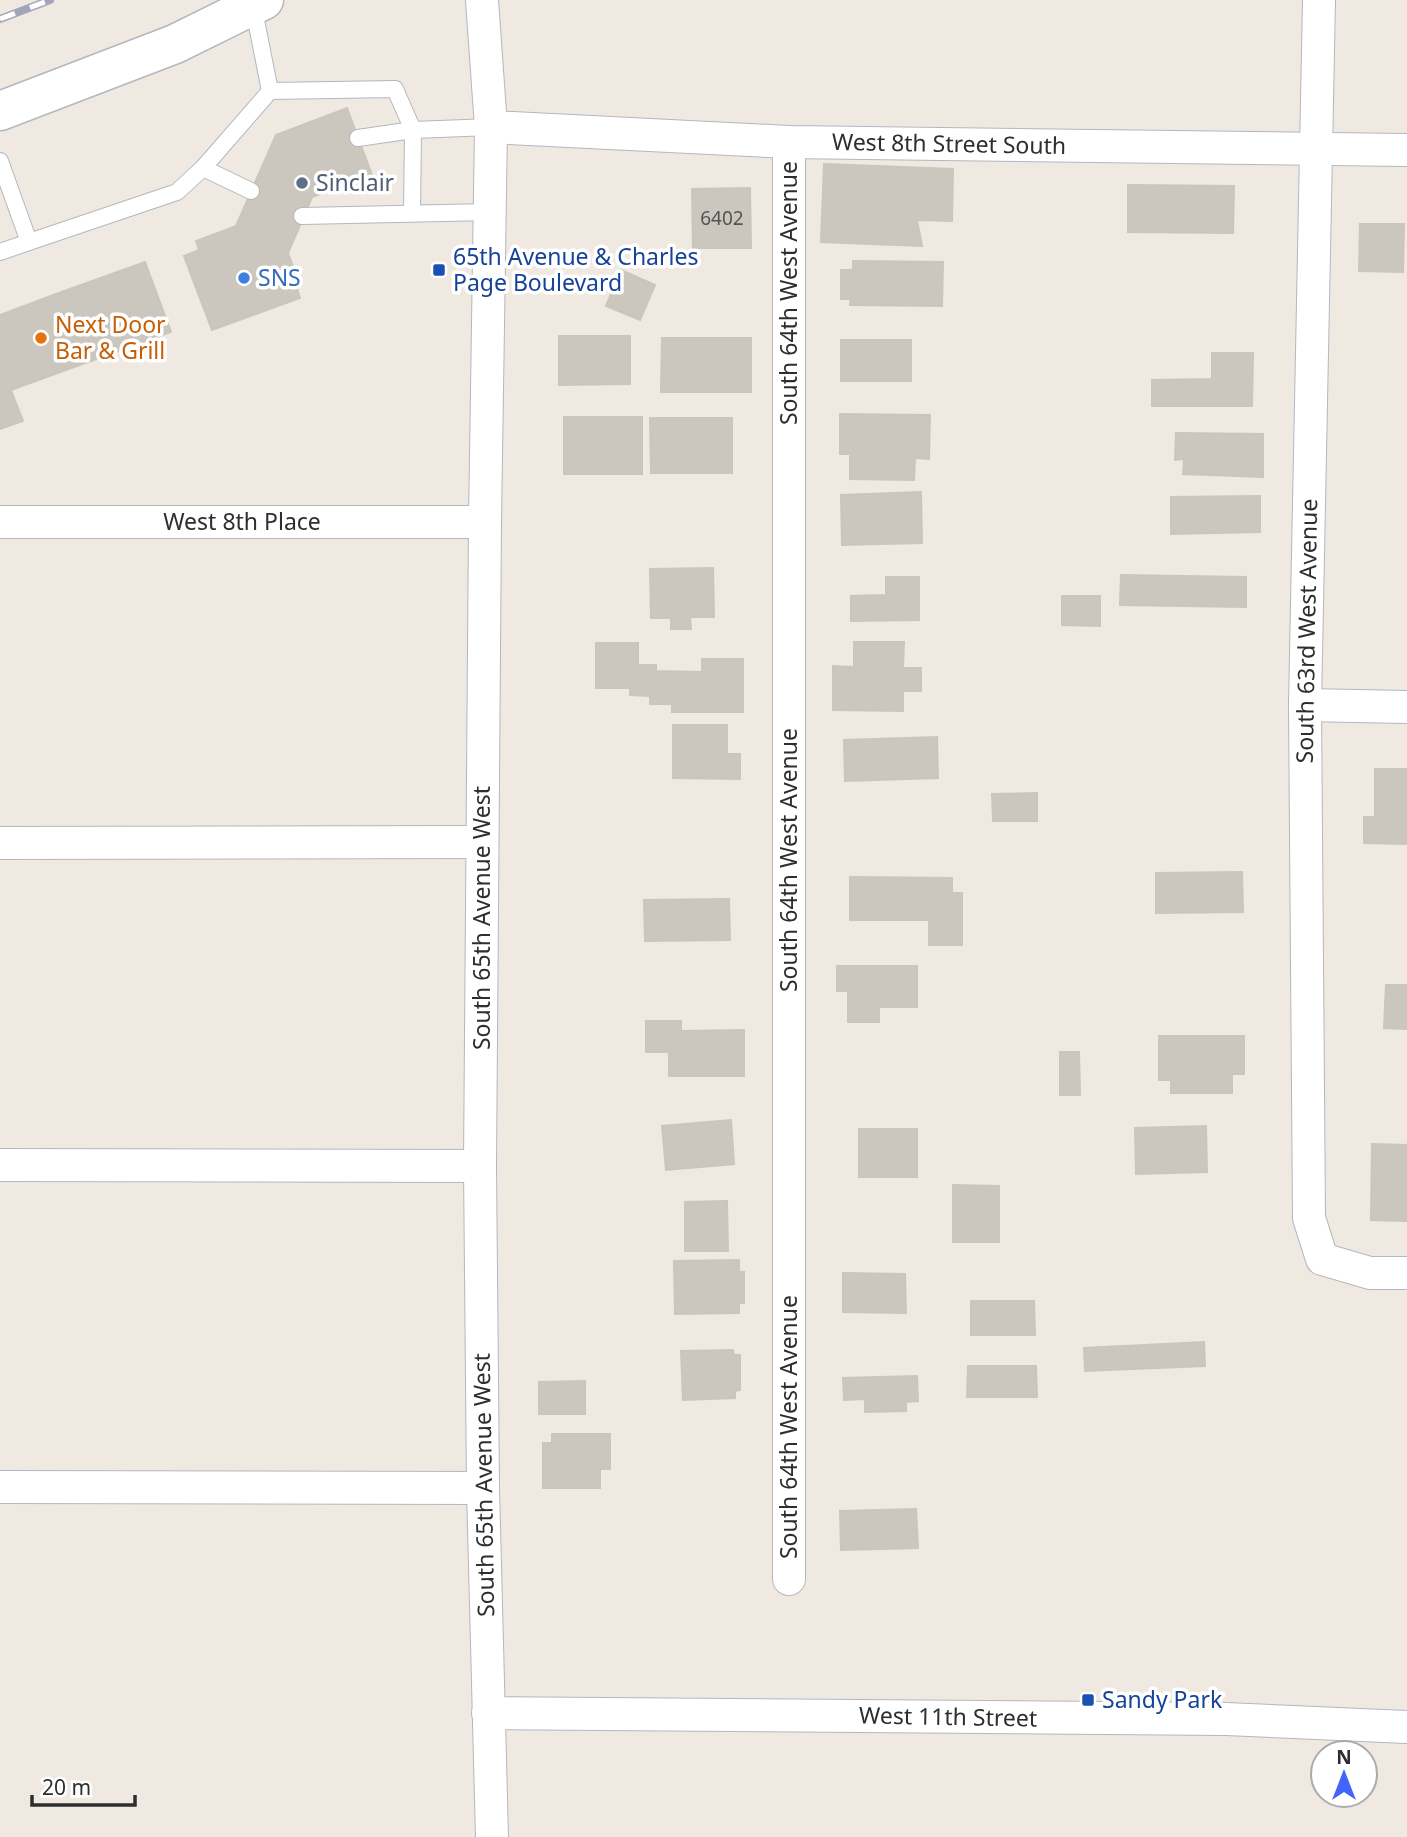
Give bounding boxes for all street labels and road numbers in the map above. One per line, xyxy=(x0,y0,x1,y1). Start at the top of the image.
street label: West 8th Street South xyxy=(832,125,1066,161)
street label: South 64th West Avenue xyxy=(772,161,804,425)
street label: South 63rd West Avenue xyxy=(1288,498,1324,764)
street label: West 8th Place xyxy=(163,505,321,537)
street label: South 64th West Avenue xyxy=(772,728,804,992)
street label: South 65th Avenue West xyxy=(465,786,497,1050)
street label: South 64th West Avenue xyxy=(772,1295,804,1559)
street label: South 65th Avenue West xyxy=(465,1353,501,1617)
street label: West 11th Street xyxy=(859,1698,1037,1734)

